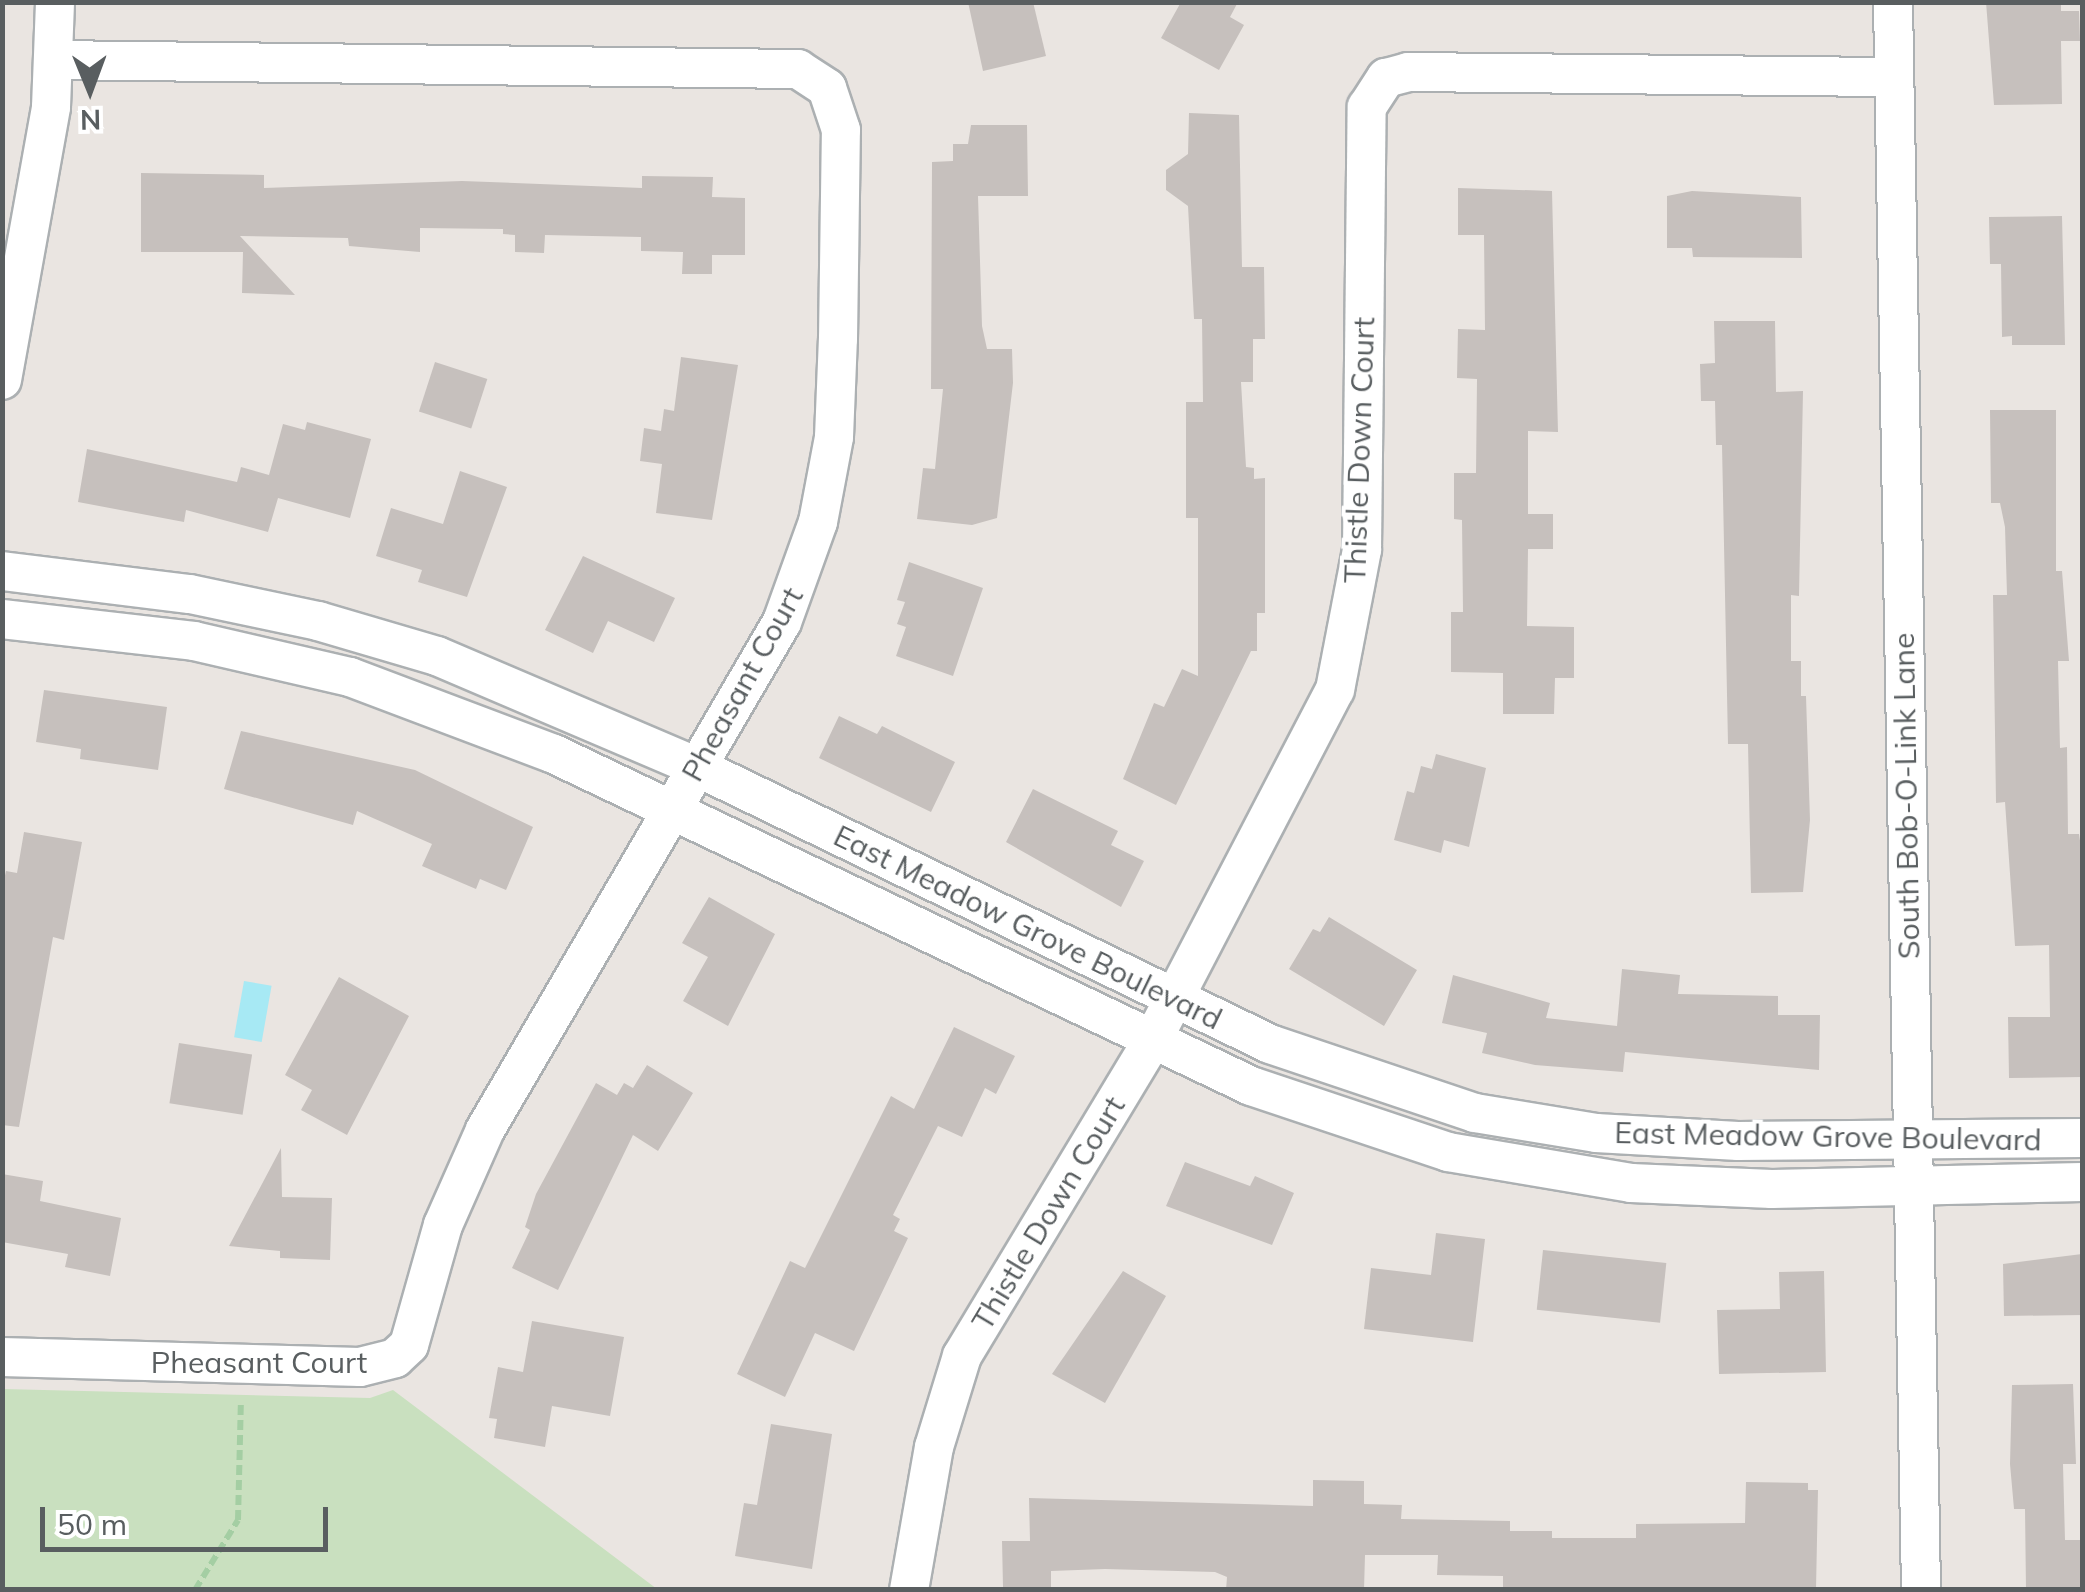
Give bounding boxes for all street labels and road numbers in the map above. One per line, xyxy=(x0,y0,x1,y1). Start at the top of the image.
street label: Thistle Down Court xyxy=(1336,316,1382,584)
street label: Pheasant Court xyxy=(674,581,810,787)
street label: South Bob-O-Link Lane xyxy=(1885,632,1927,960)
street label: East Meadow Grove Boulevard xyxy=(828,817,1228,1037)
street label: Thistle Down Court xyxy=(964,1090,1132,1336)
street label: East Meadow Grove Boulevard xyxy=(1614,1114,2042,1158)
street label: Pheasant Court xyxy=(151,1344,367,1380)

